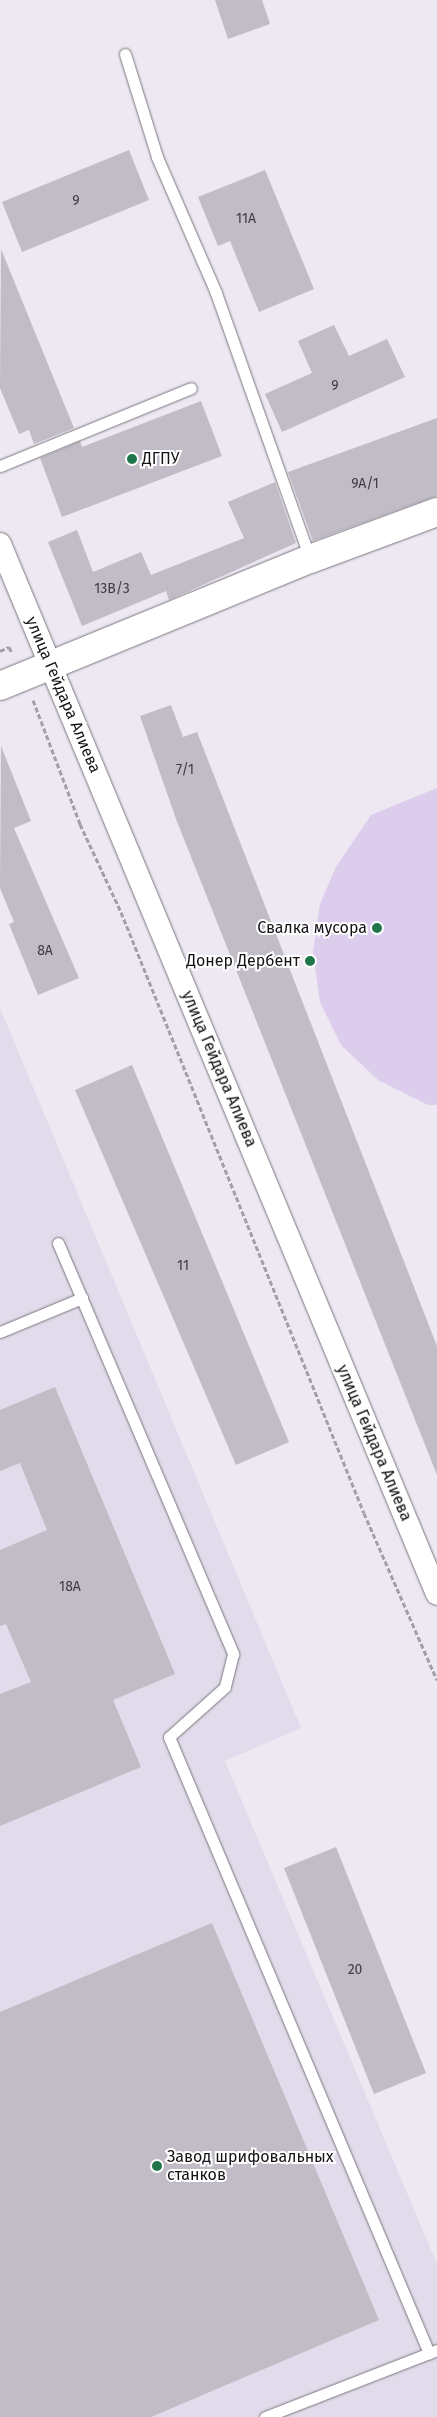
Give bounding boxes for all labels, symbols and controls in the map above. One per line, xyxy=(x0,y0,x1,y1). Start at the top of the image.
house number: 9 xyxy=(72,193,80,209)
house number: 11А xyxy=(236,211,256,227)
house number: 9 xyxy=(331,378,339,394)
place label: ДГПУ xyxy=(142,449,179,469)
marker: ДГПУ xyxy=(126,453,138,465)
house number: 9А/1 xyxy=(351,476,379,492)
house number: 13В/3 xyxy=(94,581,130,597)
street label: улица Гейдара Алиева xyxy=(21,614,105,776)
house number: 7/1 xyxy=(176,762,194,778)
place label: Свалка мусора xyxy=(257,918,367,938)
marker: Свалка мусора xyxy=(371,922,383,934)
house number: 8А xyxy=(37,943,53,959)
place label: Донер Дербент xyxy=(186,951,300,971)
marker: Донер Дербент xyxy=(304,955,316,967)
street label: улица Гейдара Алиева xyxy=(177,988,261,1150)
house number: 11 xyxy=(177,1258,189,1274)
street label: улица Гейдара Алиева xyxy=(332,1362,416,1524)
house number: 18А xyxy=(59,1579,81,1595)
house number: 20 xyxy=(348,1962,362,1978)
place label: Завод шрифовальных станков xyxy=(167,2147,334,2185)
marker: Завод шрифовальных станков xyxy=(151,2160,163,2172)

